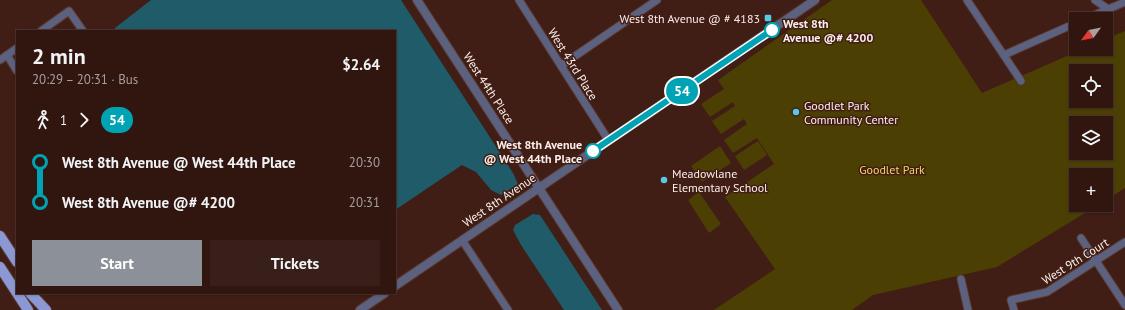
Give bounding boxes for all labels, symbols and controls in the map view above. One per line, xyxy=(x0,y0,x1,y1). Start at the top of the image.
place label: West 8th Avenue @ # 4183 xyxy=(620,11,760,26)
north arrow xyxy=(1069,12,1113,56)
map controls xyxy=(1069,12,1113,212)
marker: West 8th Avenue @ # 4183 xyxy=(763,13,773,23)
place label: West 8th Avenue @# 4200 xyxy=(783,16,873,45)
marker: West 8th Avenue @# 4200 xyxy=(764,22,780,38)
street label: West 43rd Place xyxy=(545,25,601,103)
text: 2 min xyxy=(32,42,86,70)
street label: West 44th Place xyxy=(460,49,518,127)
text: $2.64 xyxy=(342,55,380,74)
button: locate xyxy=(1069,64,1113,108)
text: 20:29 – 20:31 · Bus xyxy=(32,71,138,88)
line badge: 54 xyxy=(664,78,700,104)
text: 54 xyxy=(674,82,690,100)
place label: Goodlet Park Community Center xyxy=(804,98,898,127)
marker: Goodlet Park Community Center xyxy=(791,107,801,117)
icon: walk xyxy=(32,109,54,131)
icon: forward xyxy=(73,109,95,131)
text: 54 xyxy=(109,111,125,129)
text: 1 xyxy=(60,112,67,129)
button: layers xyxy=(1069,116,1113,160)
place label: West 8th Avenue @ West 44th Place xyxy=(484,137,582,166)
marker: West 8th Avenue @ West 44th Place xyxy=(585,143,601,159)
text: West 8th Avenue @ West 44th Place xyxy=(62,153,296,172)
text: 20:30 xyxy=(349,154,380,171)
park label: Goodlet Park xyxy=(859,162,925,177)
place label: Meadowlane Elementary School xyxy=(672,166,768,195)
button: + xyxy=(1069,168,1113,212)
street label: West 8th Avenue xyxy=(459,170,539,230)
marker: Meadowlane Elementary School xyxy=(659,175,669,185)
text: West 8th Avenue @# 4200 xyxy=(62,193,235,212)
text: 20:31 xyxy=(349,194,380,211)
street label: West 9th Court xyxy=(1039,234,1111,288)
button: Start xyxy=(32,240,202,286)
button: Tickets xyxy=(210,240,380,286)

